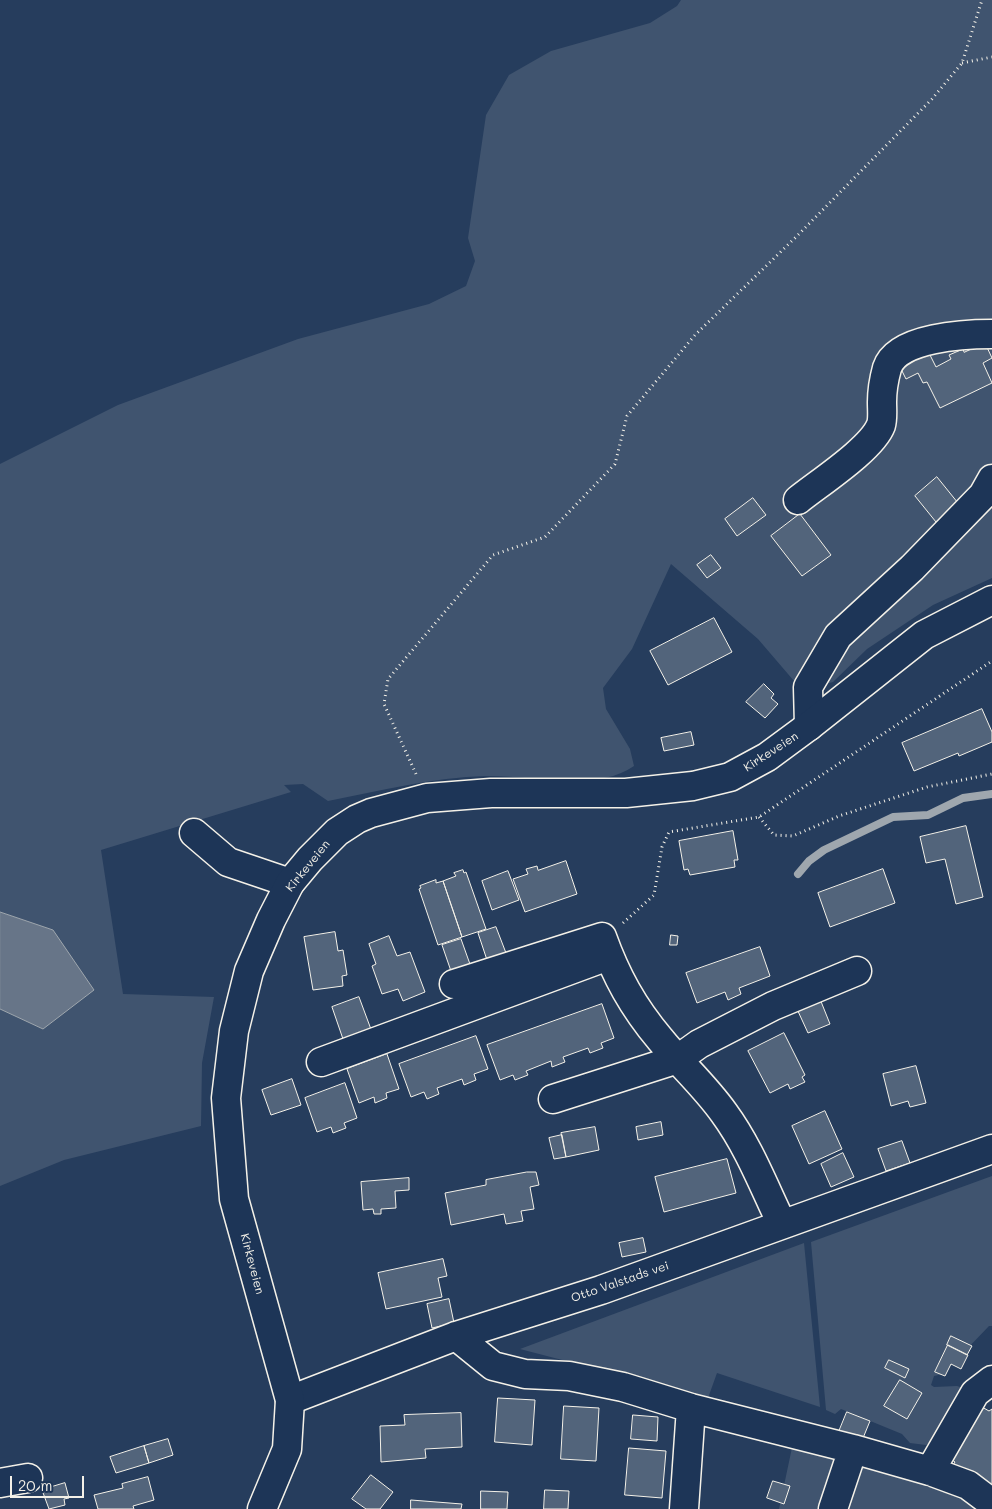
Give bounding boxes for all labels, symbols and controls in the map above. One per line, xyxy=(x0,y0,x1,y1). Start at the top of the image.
street label: Kirkeveien xyxy=(741,729,801,775)
street label: Kirkeveien xyxy=(283,837,333,895)
street label: Kirkeveien xyxy=(237,1232,267,1296)
street label: Otto Valstads vei xyxy=(569,1259,671,1305)
scale bar xyxy=(12,1466,86,1498)
text: 20 m xyxy=(18,1475,52,1495)

